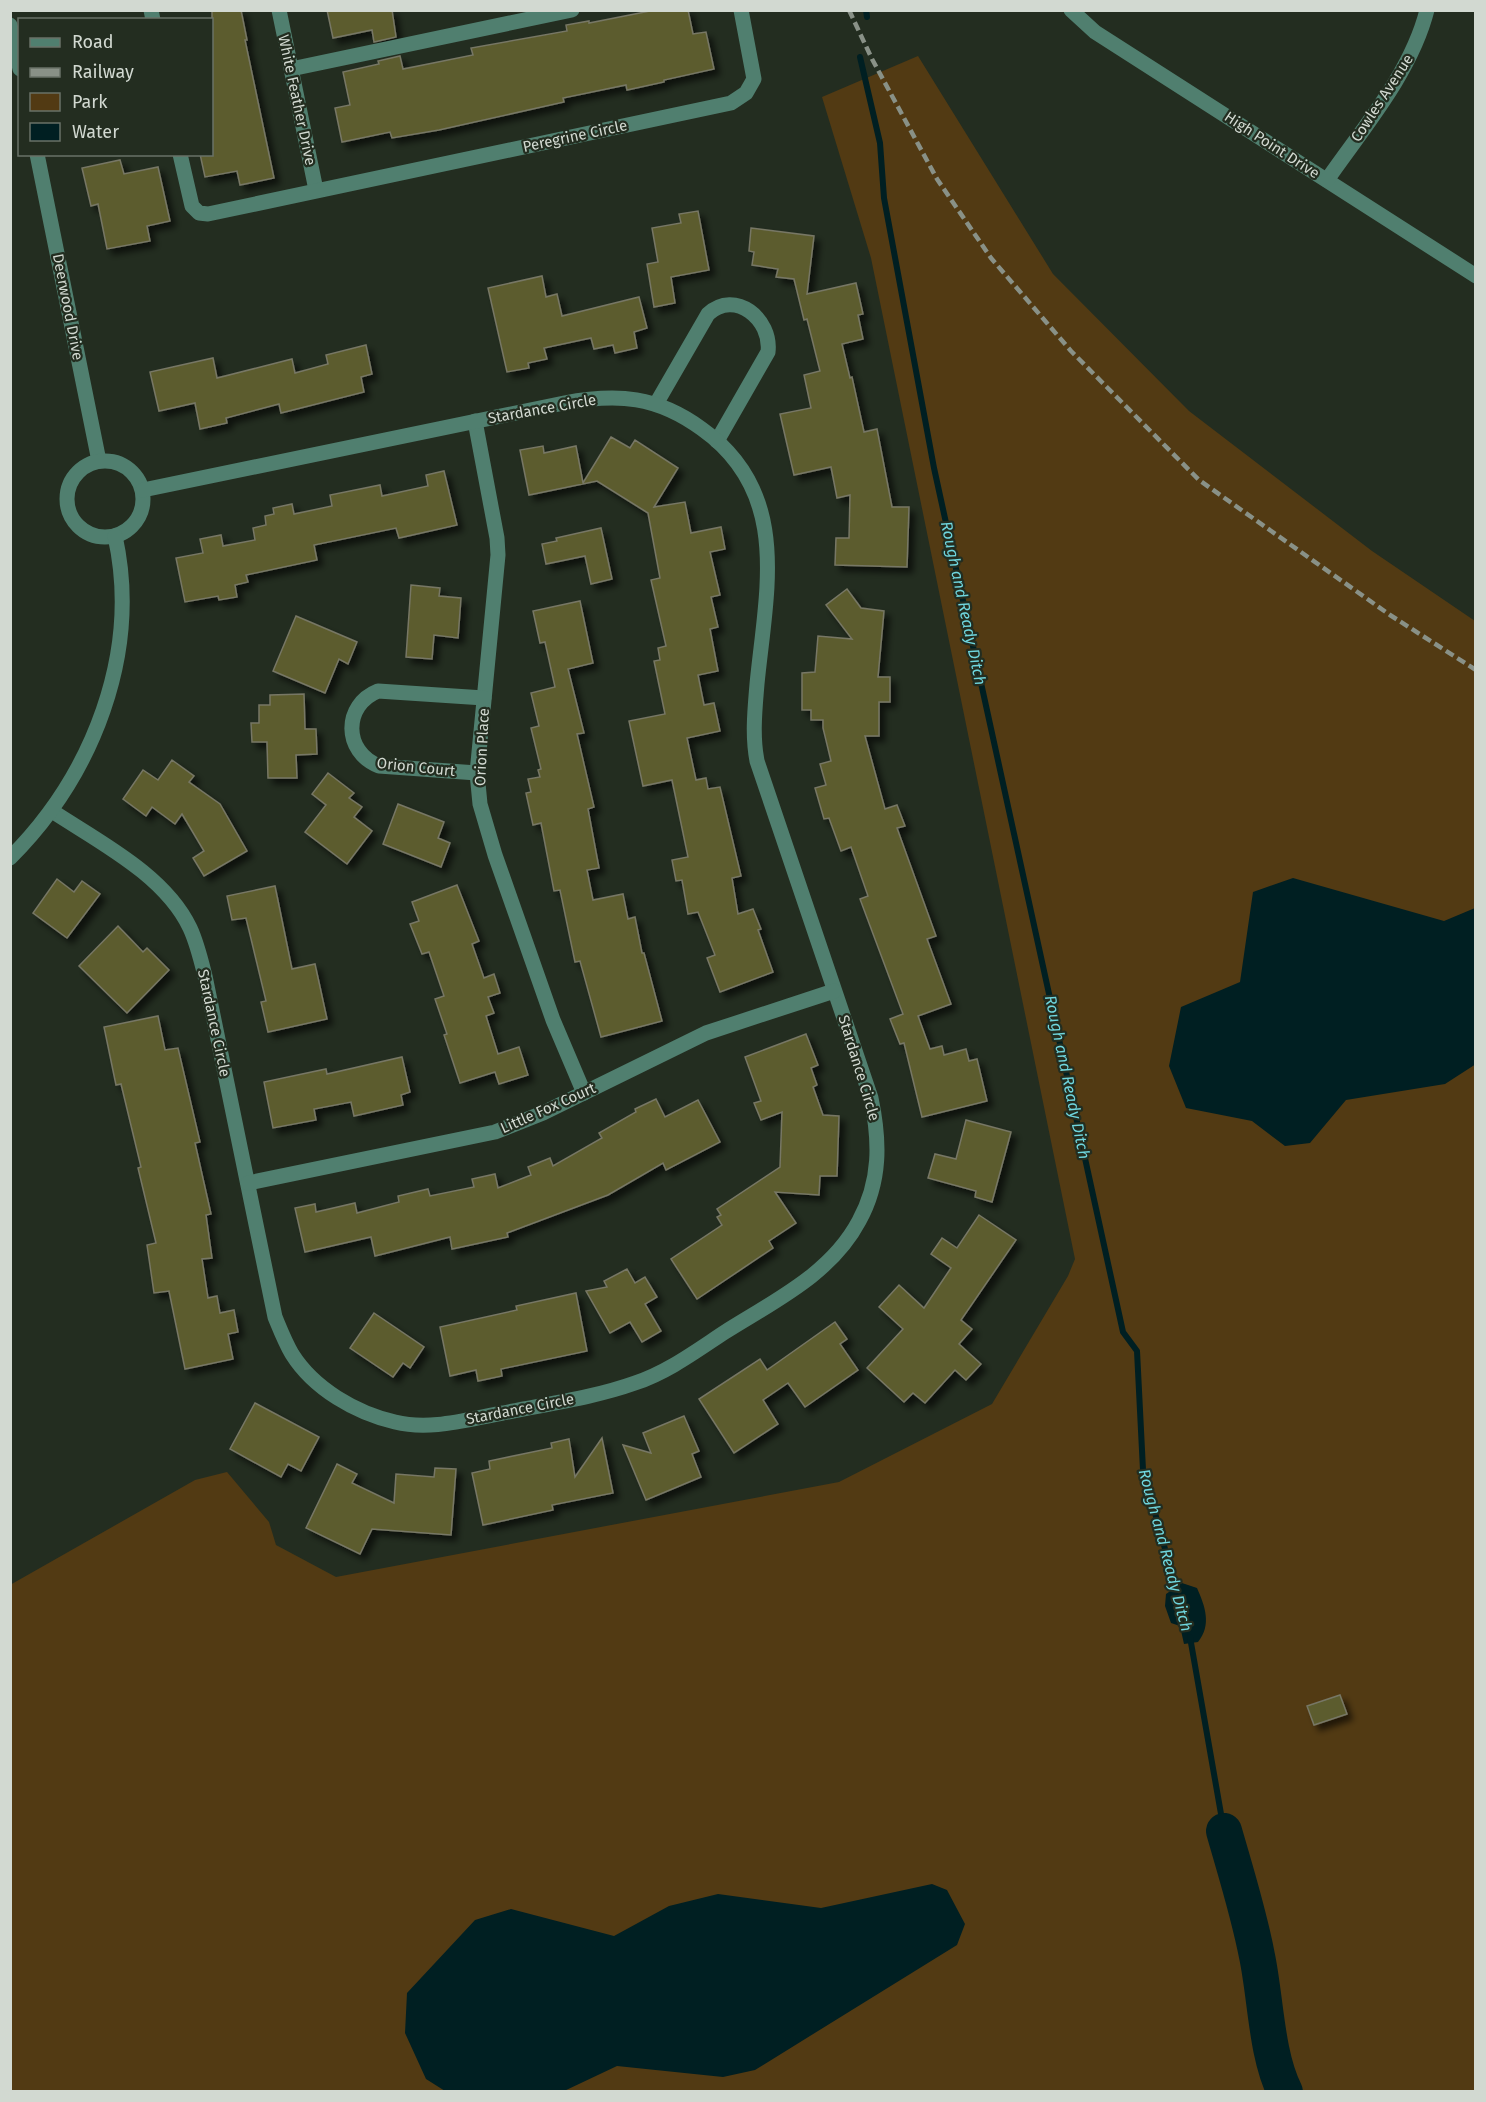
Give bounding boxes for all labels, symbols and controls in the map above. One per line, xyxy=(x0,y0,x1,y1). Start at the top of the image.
legend xyxy=(18,18,213,156)
text: Road xyxy=(72,31,114,53)
street label: White Feather Drive xyxy=(274,33,320,167)
street label: Cowles Avenue xyxy=(1347,51,1417,145)
text: Railway xyxy=(72,61,134,83)
text: Park xyxy=(72,91,108,113)
street label: High Point Drive xyxy=(1221,108,1323,182)
street label: Peregrine Circle xyxy=(521,116,629,156)
text: Water xyxy=(72,121,119,143)
street label: Deerwood Drive xyxy=(49,252,87,362)
street label: Stardance Circle xyxy=(486,391,598,427)
water label: Rough and Ready Ditch xyxy=(937,519,990,687)
street label: Orion Place xyxy=(471,708,493,786)
street label: Orion Court xyxy=(376,754,457,780)
street label: Stardance Circle xyxy=(194,968,234,1078)
water label: Rough and Ready Ditch xyxy=(1041,993,1094,1161)
street label: Stardance Circle xyxy=(834,1013,884,1123)
street label: Little Fox Court xyxy=(498,1079,599,1137)
street label: Stardance Circle xyxy=(465,1390,575,1428)
water label: Rough and Ready Ditch xyxy=(1135,1467,1196,1633)

